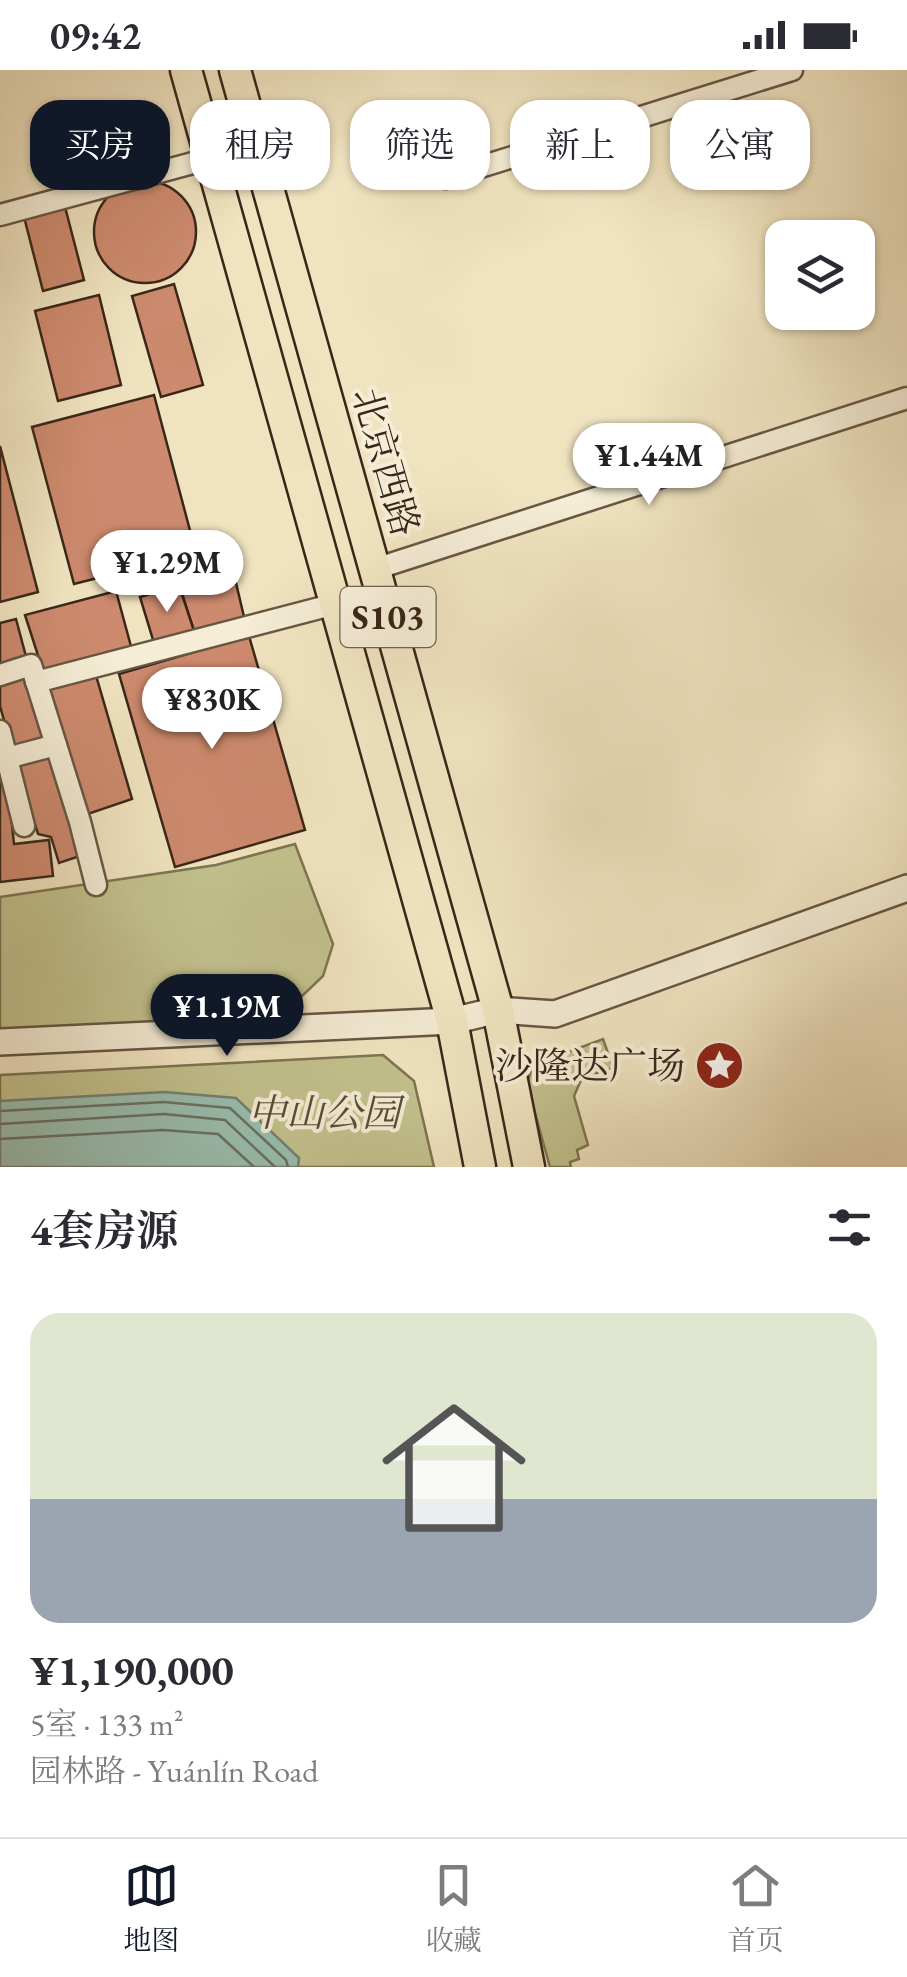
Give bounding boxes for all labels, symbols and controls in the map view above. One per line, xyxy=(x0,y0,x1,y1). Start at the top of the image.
text: 09:42 xyxy=(50,11,141,60)
chip: 买房 xyxy=(30,100,170,190)
chip: 租房 xyxy=(190,100,330,190)
chip: 筛选 xyxy=(350,100,490,190)
chip: 新上 xyxy=(510,100,650,190)
chip: 公寓 xyxy=(670,100,810,190)
map controls xyxy=(765,220,875,330)
button: layers xyxy=(765,220,875,330)
street label: 北京西路 xyxy=(342,382,431,542)
pin: ¥1.44M xyxy=(568,423,730,508)
text: ¥1.44M xyxy=(595,434,703,476)
pin: ¥1.29M xyxy=(86,530,248,615)
text: ¥1.29M xyxy=(113,541,221,583)
road number: S103 xyxy=(340,587,436,647)
pin: ¥830K xyxy=(142,667,282,752)
text: ¥830K xyxy=(164,678,260,720)
pin: ¥1.19M xyxy=(146,974,308,1059)
text: ¥1.19M xyxy=(173,985,281,1027)
place icon: 沙隆达广场 xyxy=(694,1040,746,1092)
place label: 沙隆达广场 xyxy=(495,1041,685,1090)
park label: 中山公园 xyxy=(248,1088,406,1137)
icon: filters xyxy=(822,1200,877,1255)
text: 4套房源 xyxy=(30,1203,178,1258)
icon: home xyxy=(364,1378,544,1558)
text: ¥1,190,000 xyxy=(30,1643,234,1698)
text: 5室 · 133 m² xyxy=(30,1703,184,1745)
text: 园林路 - Yuánlín Road xyxy=(30,1750,318,1792)
tab: 地图 xyxy=(123,1858,179,1958)
tab: 收藏 xyxy=(425,1858,482,1958)
tab: 首页 xyxy=(728,1858,784,1958)

